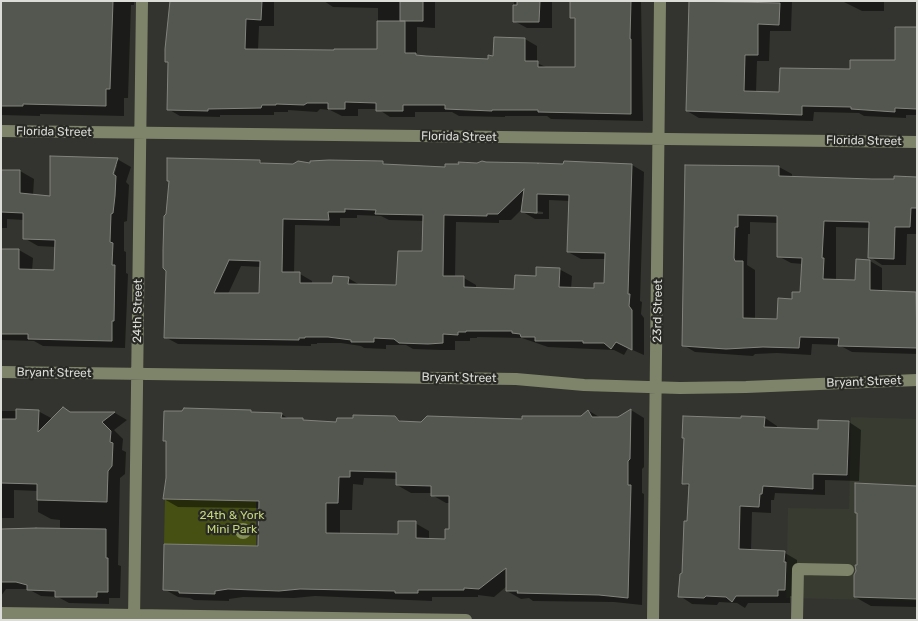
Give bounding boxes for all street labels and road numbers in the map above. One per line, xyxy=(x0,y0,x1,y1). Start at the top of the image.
street label: Florida Street xyxy=(16,124,92,140)
street label: Florida Street xyxy=(421,129,497,145)
street label: Florida Street xyxy=(826,133,902,149)
street label: 24th Street xyxy=(130,279,146,343)
street label: 23rd Street xyxy=(650,279,666,343)
street label: Bryant Street xyxy=(16,365,92,381)
street label: Bryant Street xyxy=(421,370,497,386)
street label: Bryant Street xyxy=(826,373,902,391)

